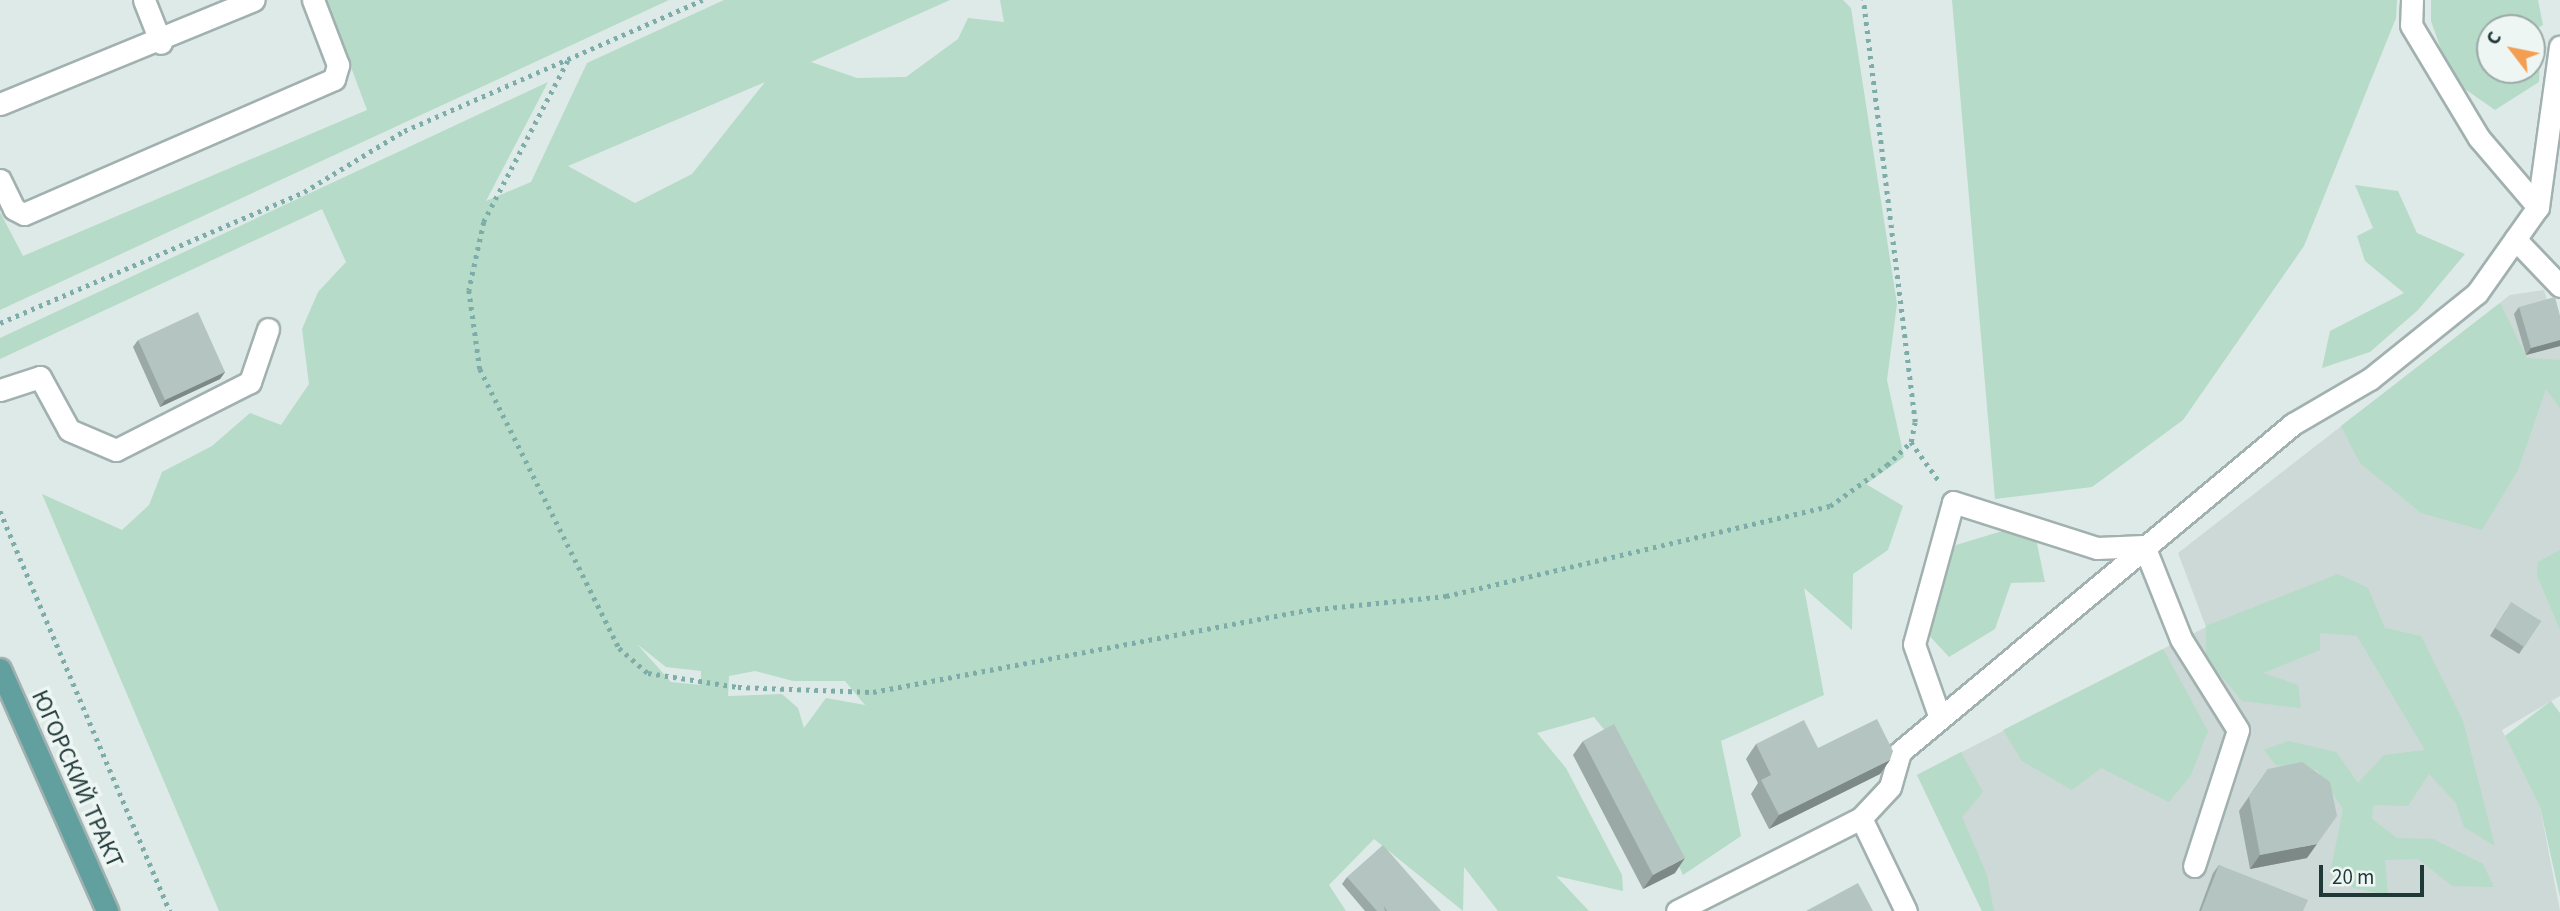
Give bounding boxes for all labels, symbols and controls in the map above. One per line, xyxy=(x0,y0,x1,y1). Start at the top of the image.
north arrow xyxy=(2476,14,2546,84)
text: С xyxy=(2480,27,2509,51)
street label: ЮГОРСКИЙ ТРАКТ xyxy=(25,686,129,872)
scale bar xyxy=(2322,852,2427,896)
text: 20 m xyxy=(2332,862,2374,892)

